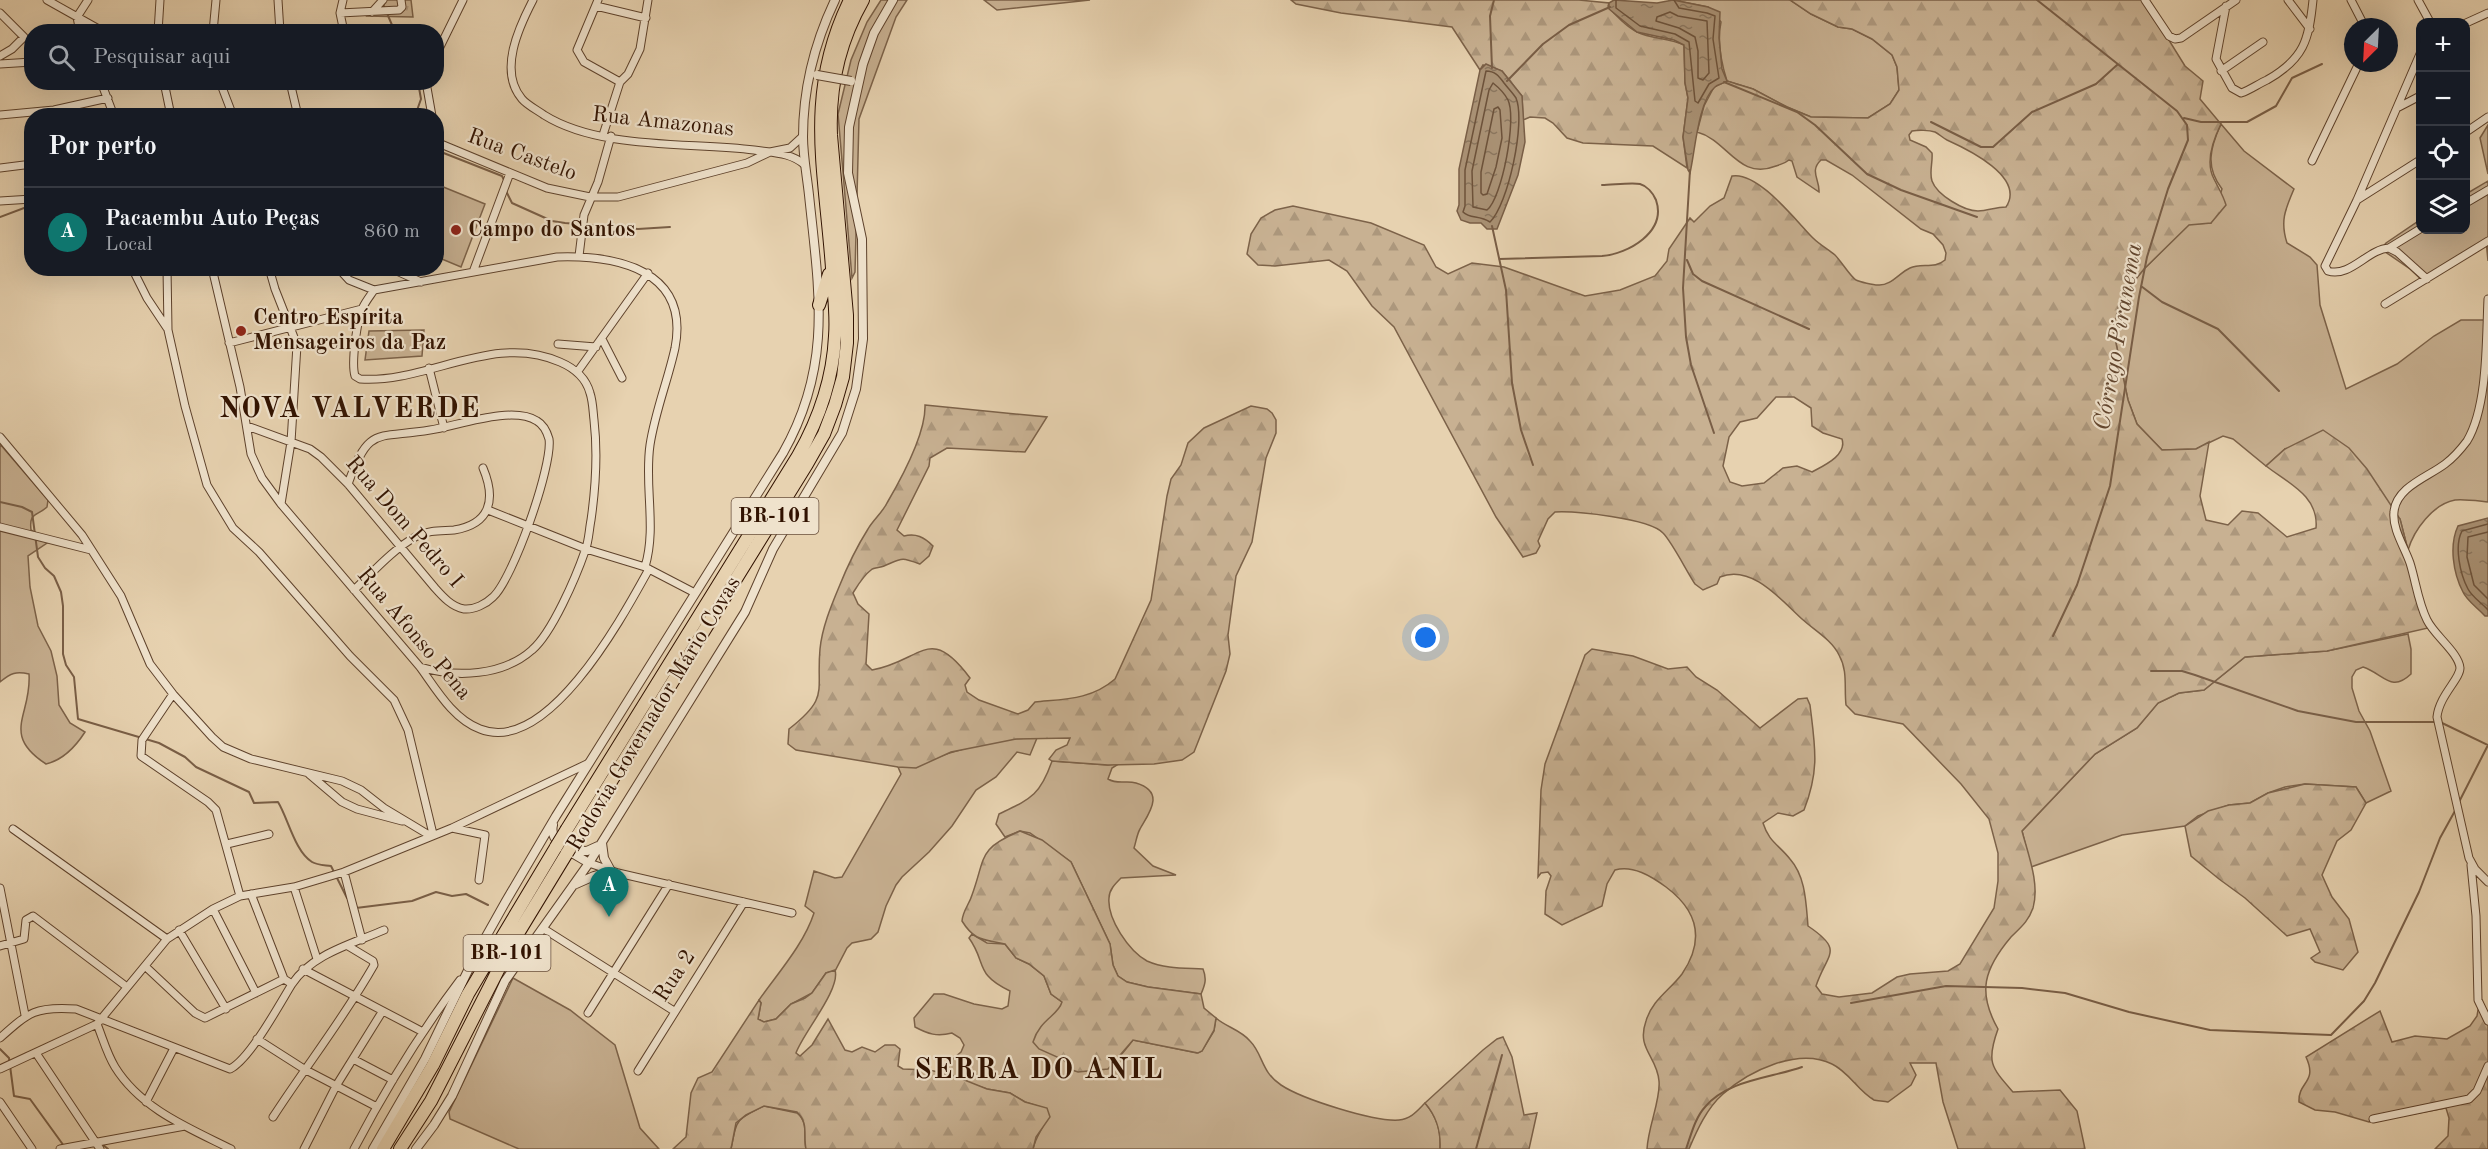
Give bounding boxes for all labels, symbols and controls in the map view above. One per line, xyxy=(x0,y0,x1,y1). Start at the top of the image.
north arrow xyxy=(2344,18,2398,72)
map controls xyxy=(2416,18,2470,234)
button: + xyxy=(2416,18,2470,72)
search box xyxy=(24,24,444,90)
icon: search xyxy=(45,41,78,74)
text: Pesquisar aqui xyxy=(93,46,230,68)
button: − xyxy=(2416,72,2470,126)
street label: Rua Amazonas xyxy=(591,104,735,140)
street label: Rua Castelo xyxy=(465,125,579,185)
button: locate xyxy=(2416,126,2470,180)
text: Por perto xyxy=(48,134,157,160)
button: layers xyxy=(2416,180,2470,234)
text: Pacaembu Auto Peças xyxy=(105,208,320,230)
place label: Campo do Santos xyxy=(468,219,635,241)
text: A xyxy=(60,222,75,242)
text: 860 m xyxy=(364,222,420,242)
marker: Campo do Santos xyxy=(449,223,463,237)
text: Local xyxy=(105,235,152,255)
water label: Córrego Piranema xyxy=(2091,241,2147,432)
place label: Centro Espírita Mensageiros da Paz xyxy=(253,307,446,354)
marker: Centro Espírita Mensageiros da Paz xyxy=(234,324,248,338)
district label: NOVA VALVERDE xyxy=(219,396,481,424)
street label: Rua Dom Pedro I xyxy=(341,452,467,592)
road number: BR-101 xyxy=(732,498,818,534)
street label: Rua Afonso Pena xyxy=(353,564,475,704)
street label: Rodovia Governador Mário Covas xyxy=(563,573,745,855)
your location xyxy=(1411,623,1440,652)
pin: A xyxy=(590,868,628,917)
road number: BR-101 xyxy=(464,935,550,971)
street label: Rua 2 xyxy=(650,946,700,1006)
district label: SERRA DO ANIL xyxy=(914,1057,1164,1085)

